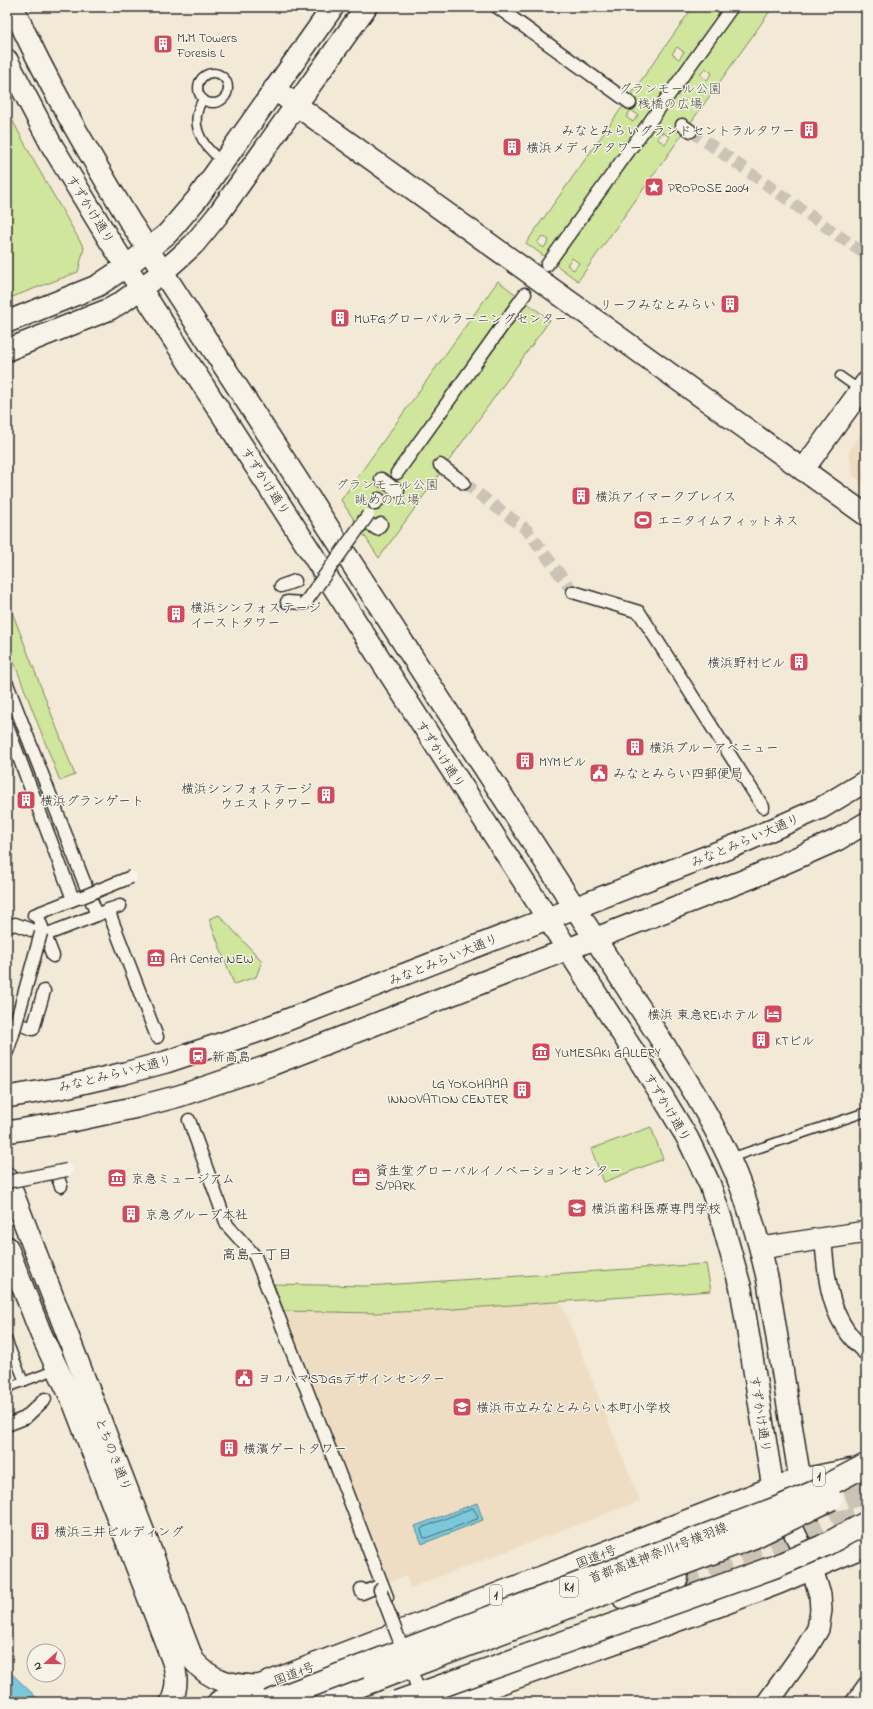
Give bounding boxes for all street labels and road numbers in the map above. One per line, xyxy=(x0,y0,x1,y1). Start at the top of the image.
street label: すずかけ通り xyxy=(61,172,118,248)
street label: すずかけ通り xyxy=(236,444,294,520)
street label: すずかけ通り xyxy=(411,717,469,793)
street label: みなとみらい大通り xyxy=(688,810,803,873)
street label: みなとみらい大通り xyxy=(386,930,501,991)
street label: みなとみらい大通り xyxy=(56,1051,174,1098)
street label: すずかけ通り xyxy=(638,1069,695,1146)
street label: すずかけ通り xyxy=(744,1374,775,1454)
street label: とちのき通り xyxy=(90,1415,135,1494)
road number: 1 xyxy=(813,1466,825,1486)
street label: 首都高速神奈川1号横羽線 xyxy=(586,1518,732,1589)
street label: 国道1号 xyxy=(573,1541,620,1574)
road number: K1 xyxy=(560,1577,578,1597)
road number: 1 xyxy=(490,1585,502,1605)
street label: 国道1号 xyxy=(271,1658,318,1691)

